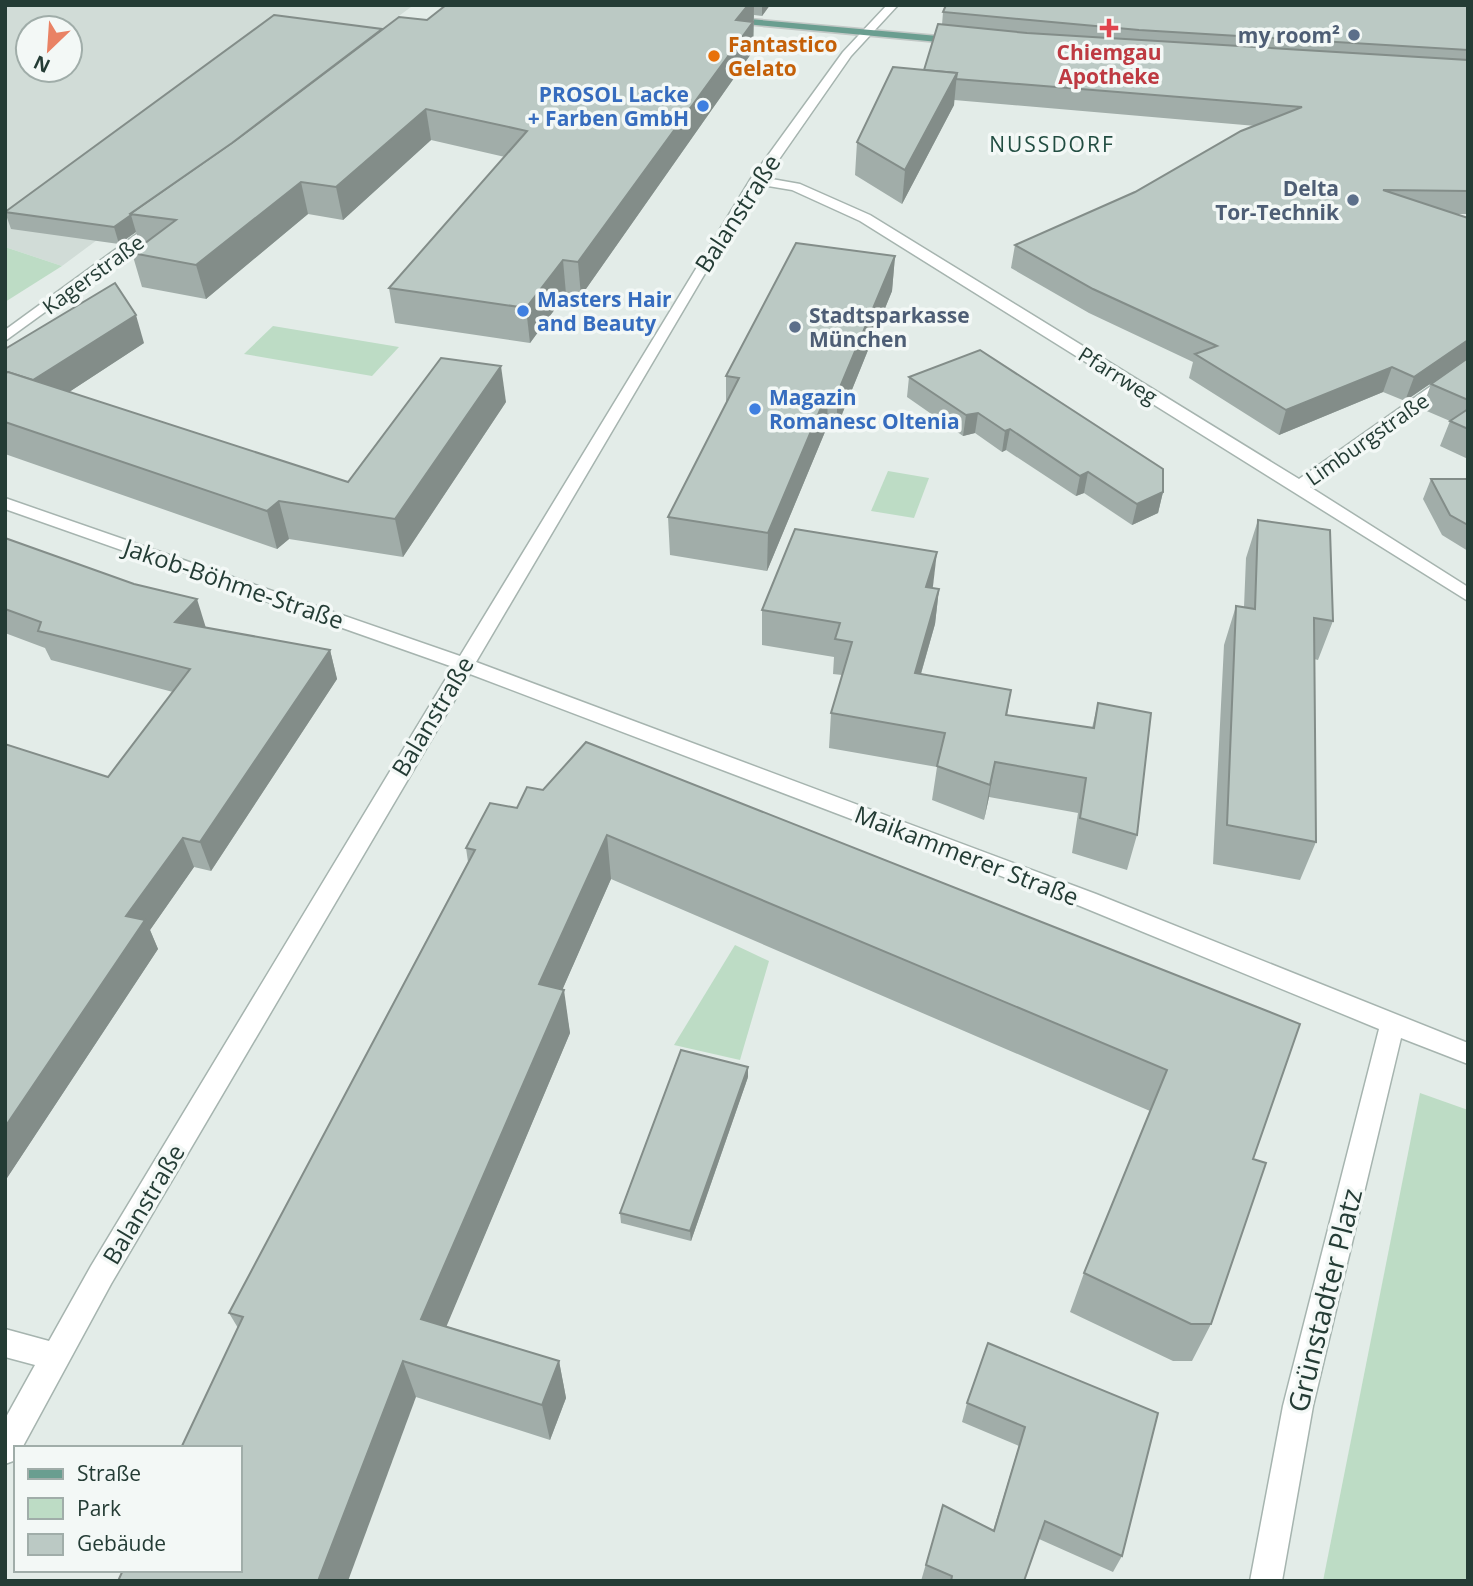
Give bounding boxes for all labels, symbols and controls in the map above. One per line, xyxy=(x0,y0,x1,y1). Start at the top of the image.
north arrow xyxy=(14,14,84,84)
marker: Chiemgau Apotheke xyxy=(1101,20,1117,36)
place label: my room² xyxy=(1238,21,1340,49)
marker: my room² xyxy=(1346,27,1362,43)
place label: Fantastico Gelato xyxy=(728,30,838,82)
place label: Chiemgau Apotheke xyxy=(1057,38,1161,90)
marker: Fantastico Gelato xyxy=(706,48,722,64)
text: N xyxy=(29,49,54,79)
place label: PROSOL Lacke + Farben GmbH xyxy=(528,80,689,132)
marker: PROSOL Lacke + Farben GmbH xyxy=(695,98,711,114)
district label: NUSSDORF xyxy=(989,130,1115,158)
street label: Balanstraße xyxy=(687,148,787,278)
place label: Delta Tor-Technik xyxy=(1215,174,1340,226)
marker: Delta Tor-Technik xyxy=(1345,192,1361,208)
street label: Kagerstraße xyxy=(37,228,149,320)
place label: Masters Hair and Beauty xyxy=(537,285,672,337)
place label: Stadtsparkasse München xyxy=(809,301,970,353)
marker: Masters Hair and Beauty xyxy=(515,303,531,319)
marker: Stadtsparkasse München xyxy=(787,319,803,335)
street label: Pfarrweg xyxy=(1073,340,1163,410)
place label: Magazin Romanesc Oltenia xyxy=(769,383,960,435)
street label: Limburgstraße xyxy=(1300,386,1434,492)
marker: Magazin Romanesc Oltenia xyxy=(747,401,763,417)
street label: Jakob-Böhme-Straße xyxy=(118,529,348,636)
street label: Balanstraße xyxy=(383,650,481,782)
street label: Maikammerer Straße xyxy=(850,797,1084,913)
street label: Balanstraße xyxy=(94,1138,192,1270)
street label: Grünstadter Platz xyxy=(1278,1184,1370,1416)
legend xyxy=(14,1446,242,1572)
text: Straße xyxy=(77,1459,141,1487)
text: Park xyxy=(77,1494,121,1522)
text: Gebäude xyxy=(77,1529,166,1557)

